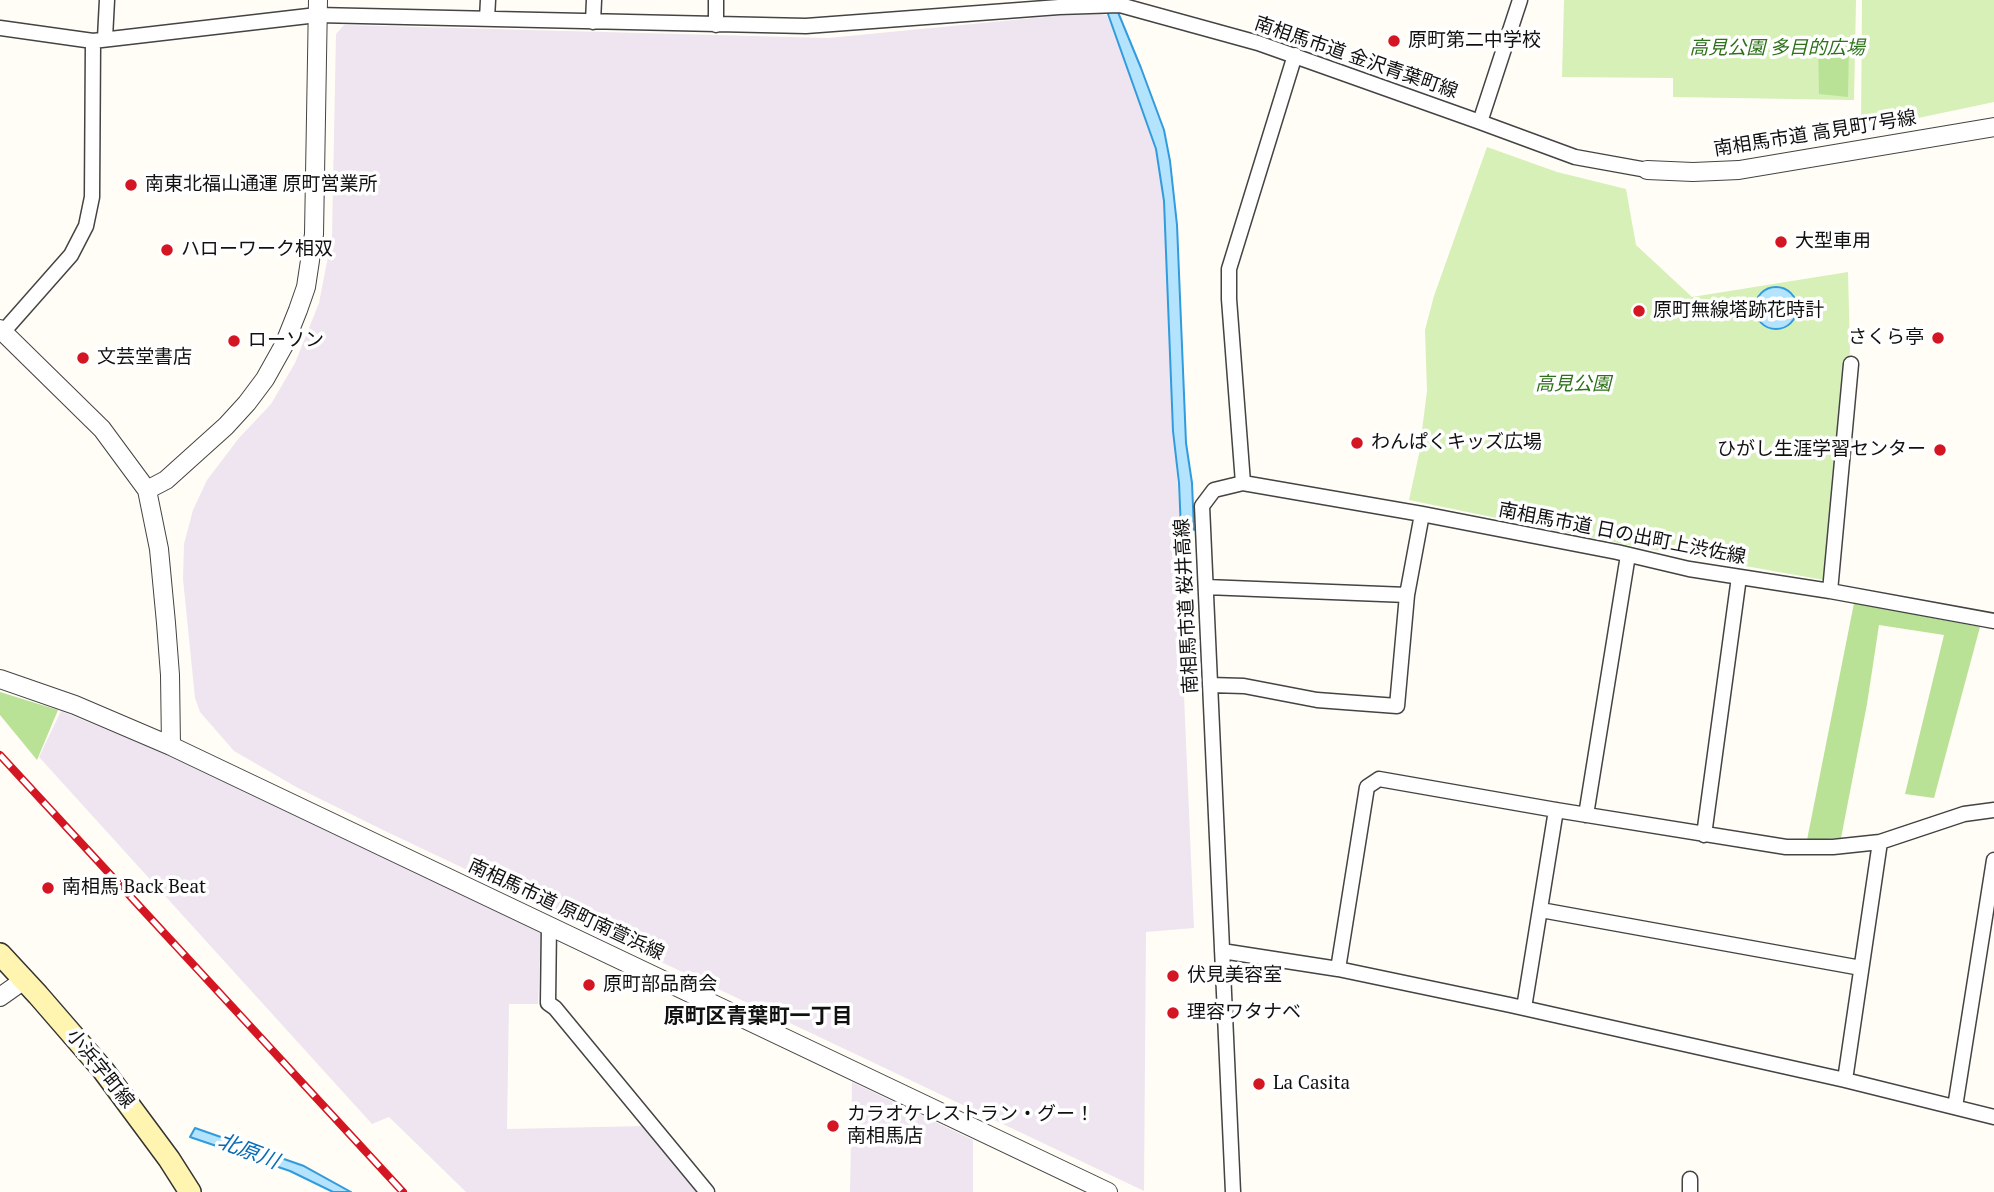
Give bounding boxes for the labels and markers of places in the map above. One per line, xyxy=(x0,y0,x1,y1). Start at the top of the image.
place label: 原町第二中学校 xyxy=(1408,30,1541,52)
marker: 原町第二中学校 xyxy=(1386,33,1402,49)
place label: 南東北福山通運 原町営業所 xyxy=(145,174,378,196)
marker: 南東北福山通運 原町営業所 xyxy=(123,177,139,193)
place label: 大型車用 xyxy=(1795,231,1871,253)
marker: 大型車用 xyxy=(1773,234,1789,250)
place label: ハローワーク相双 xyxy=(181,239,333,261)
marker: ハローワーク相双 xyxy=(159,242,175,258)
place label: 原町無線塔跡花時計 xyxy=(1653,300,1824,322)
marker: 原町無線塔跡花時計 xyxy=(1631,303,1647,319)
place label: さくら亭 xyxy=(1848,327,1924,349)
place label: ローソン xyxy=(248,330,324,352)
marker: さくら亭 xyxy=(1930,330,1946,346)
marker: ローソン xyxy=(226,333,242,349)
place label: 文芸堂書店 xyxy=(97,347,192,369)
marker: 文芸堂書店 xyxy=(75,350,91,366)
place label: わんぱくキッズ広場 xyxy=(1371,432,1542,454)
marker: わんぱくキッズ広場 xyxy=(1349,435,1365,451)
place label: ひがし生涯学習センター xyxy=(1717,439,1926,461)
marker: ひがし生涯学習センター xyxy=(1932,442,1948,458)
place label: 南相馬 Back Beat xyxy=(62,877,206,899)
marker: 南相馬 Back Beat xyxy=(40,880,56,896)
place label: 伏見美容室 xyxy=(1187,965,1282,987)
marker: 伏見美容室 xyxy=(1165,968,1181,984)
place label: 原町部品商会 xyxy=(603,974,717,996)
marker: 原町部品商会 xyxy=(581,977,597,993)
place label: 理容ワタナベ xyxy=(1187,1002,1301,1024)
marker: 理容ワタナベ xyxy=(1165,1005,1181,1021)
place label: La Casita xyxy=(1273,1073,1350,1095)
marker: La Casita xyxy=(1251,1076,1267,1092)
place label: カラオケレストラン・グー！ 南相馬店 xyxy=(847,1104,1094,1148)
marker: カラオケレストラン・グー！ 南相馬店 xyxy=(825,1118,841,1134)

